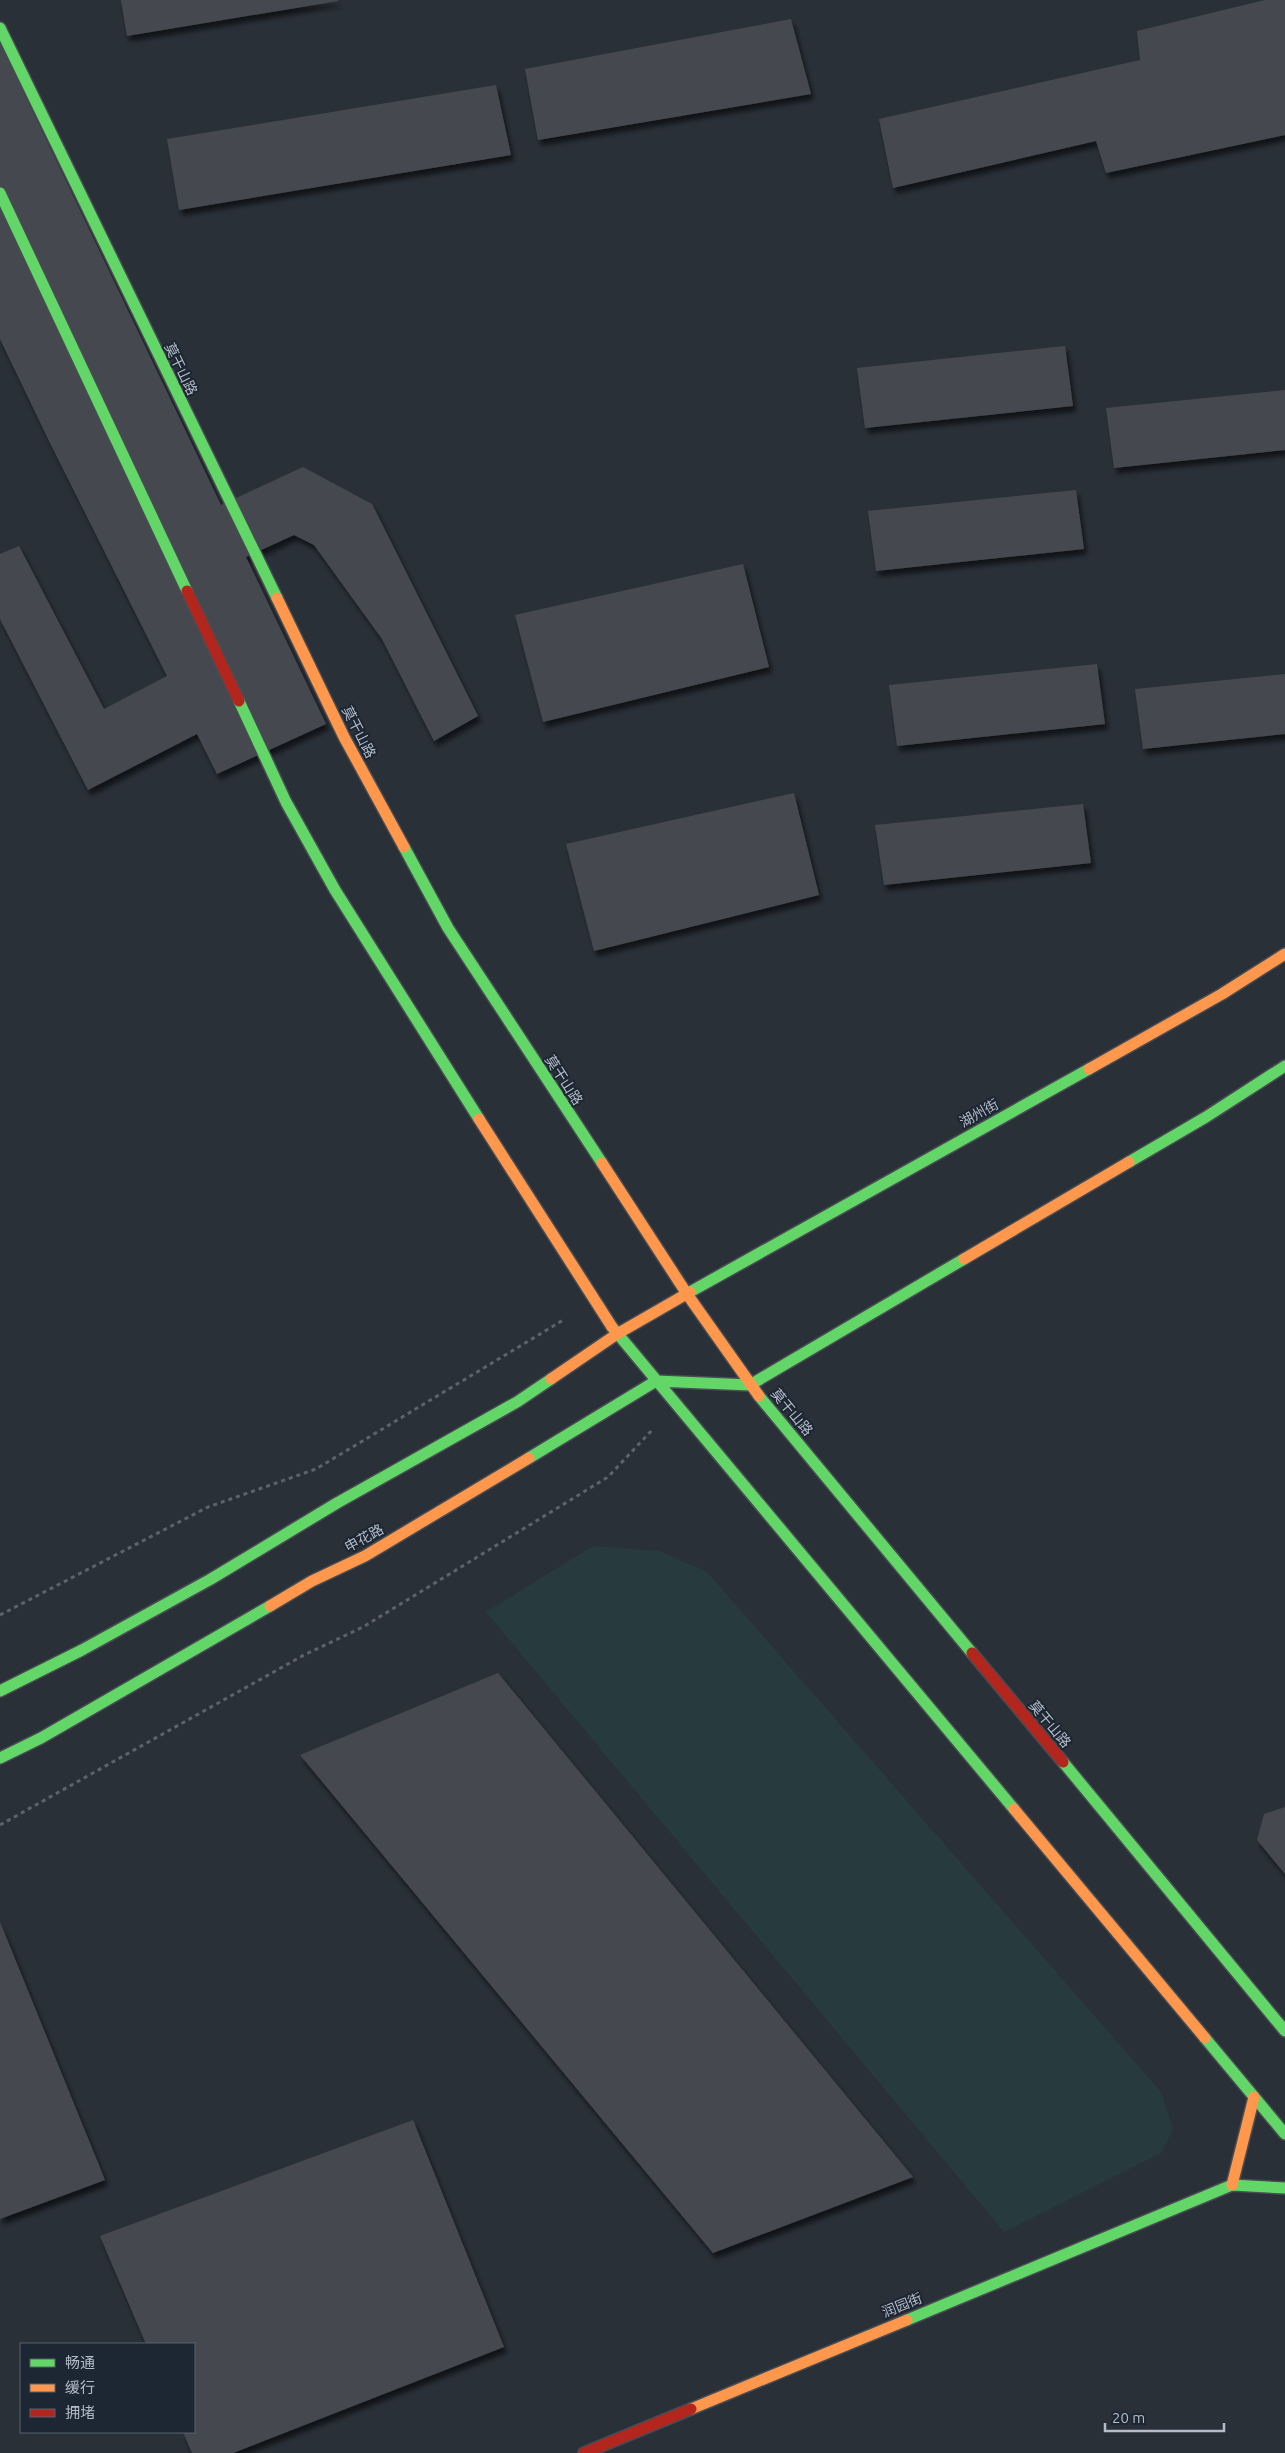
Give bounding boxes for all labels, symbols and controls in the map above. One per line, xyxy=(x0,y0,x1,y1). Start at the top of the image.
street label: 莫干山路 xyxy=(162,340,200,398)
street label: 莫干山路 xyxy=(339,703,379,761)
street label: 莫干山路 xyxy=(542,1052,586,1108)
street label: 湖州街 xyxy=(957,1096,1001,1130)
street label: 莫干山路 xyxy=(768,1385,816,1439)
street label: 申花路 xyxy=(342,1521,386,1555)
street label: 莫干山路 xyxy=(1026,1697,1074,1751)
street label: 润园街 xyxy=(880,2290,924,2320)
legend xyxy=(20,2343,195,2433)
text: 畅通 xyxy=(65,2354,95,2371)
text: 缓行 xyxy=(65,2379,95,2396)
scale bar xyxy=(1105,2400,1224,2432)
text: 拥堵 xyxy=(65,2404,95,2421)
text: 20 m xyxy=(1112,2409,1145,2426)

